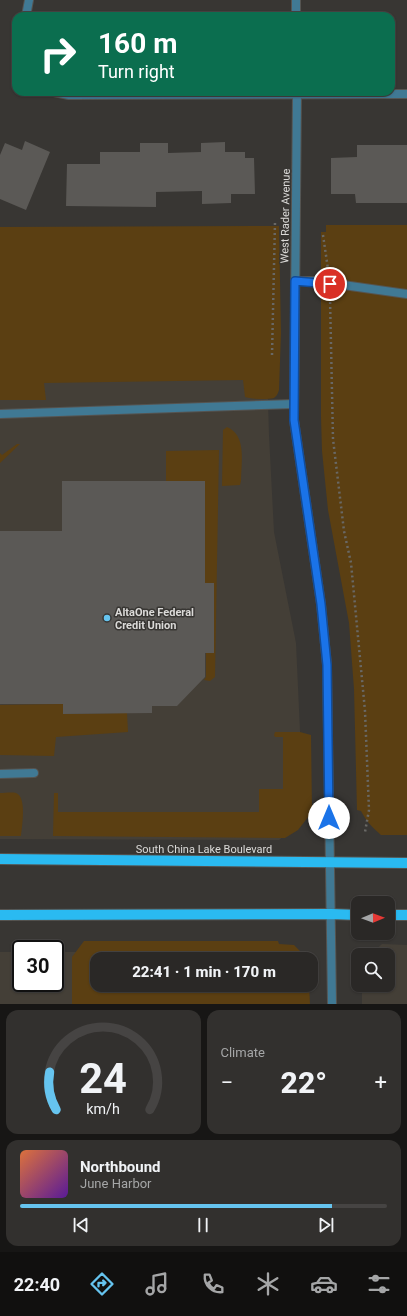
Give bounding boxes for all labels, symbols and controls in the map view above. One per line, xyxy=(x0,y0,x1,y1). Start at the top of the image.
text: 160 m xyxy=(98,27,177,60)
icon: right xyxy=(32,28,84,80)
text: Turn right xyxy=(98,61,175,82)
street label: West Rader Avenue xyxy=(278,168,293,263)
pin xyxy=(313,267,347,301)
icon: arrive xyxy=(319,273,341,295)
place label: AltaOne Federal Credit Union xyxy=(115,606,194,632)
marker: AltaOne Federal Credit Union xyxy=(102,613,112,623)
position arrow xyxy=(308,797,350,839)
street label: South China Lake Boulevard xyxy=(136,843,272,856)
north arrow xyxy=(351,896,395,940)
map controls xyxy=(351,896,395,992)
speed limit sign: 30 xyxy=(12,940,64,992)
button: search xyxy=(351,948,395,992)
text: 22:41 · 1 min · 170 m xyxy=(132,963,276,981)
text: Climate xyxy=(221,1045,265,1060)
text: 24 xyxy=(79,1054,127,1103)
text: 22° xyxy=(281,1065,327,1100)
text: − xyxy=(221,1070,233,1095)
text: + xyxy=(375,1070,387,1095)
text: km/h xyxy=(86,1101,120,1117)
text: Northbound xyxy=(80,1158,161,1176)
text: June Harbor xyxy=(80,1176,152,1191)
icon: previous xyxy=(70,1214,92,1236)
icon: pause xyxy=(192,1214,214,1236)
icon: next xyxy=(315,1214,337,1236)
icon: directions xyxy=(88,1270,116,1298)
icon: music xyxy=(143,1270,171,1298)
icon: phone xyxy=(199,1270,227,1298)
icon: climate xyxy=(254,1270,282,1298)
icon: car xyxy=(310,1270,338,1298)
icon: filters xyxy=(365,1270,393,1298)
text: 22:40 xyxy=(14,1274,60,1295)

